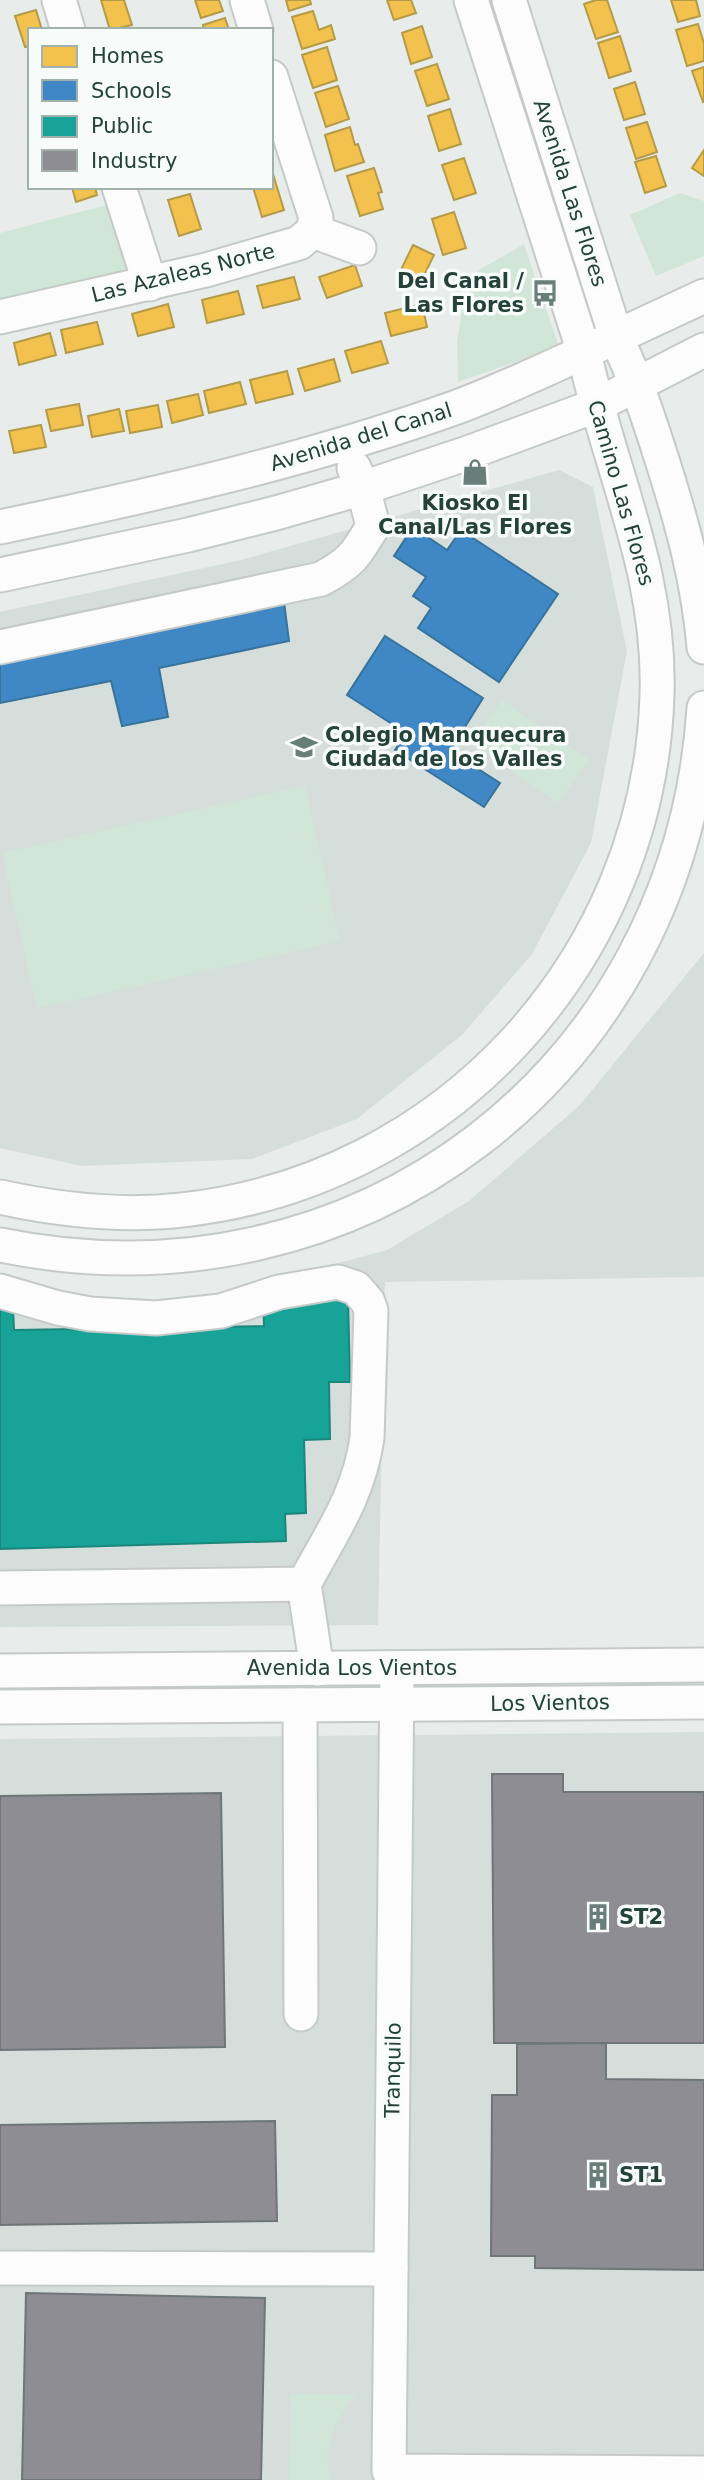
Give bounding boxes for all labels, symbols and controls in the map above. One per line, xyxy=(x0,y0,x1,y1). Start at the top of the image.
legend xyxy=(28,28,273,189)
text: Homes xyxy=(91,44,164,68)
text: Schools xyxy=(91,79,172,103)
street label: Avenida Las Flores xyxy=(528,96,612,290)
text: Public xyxy=(91,114,153,138)
text: Industry xyxy=(91,149,177,173)
street label: Las Azaleas Norte xyxy=(89,239,277,307)
place label: Del Canal / Las Flores xyxy=(397,269,524,317)
bus stop icon: Del Canal / Las Flores xyxy=(530,278,560,308)
street label: Avenida del Canal xyxy=(267,398,455,476)
street label: Camino Las Flores xyxy=(583,398,659,588)
shop icon: Kiosko El Canal/Las Flores xyxy=(460,457,490,487)
place label: Kiosko El Canal/Las Flores xyxy=(378,491,572,539)
place label: Colegio Manquecura Ciudad de los Valles xyxy=(325,723,566,771)
school or university icon: Colegio Manquecura Ciudad de los Valles xyxy=(289,732,319,762)
street label: Avenida Los Vientos xyxy=(247,1656,457,1680)
street label: Los Vientos xyxy=(490,1690,610,1716)
building icon: ST2 xyxy=(583,1902,613,1932)
place label: ST2 xyxy=(619,1905,663,1929)
street label: Tranquilo xyxy=(380,2022,406,2119)
building icon: ST1 xyxy=(583,2160,613,2190)
place label: ST1 xyxy=(619,2163,663,2187)

